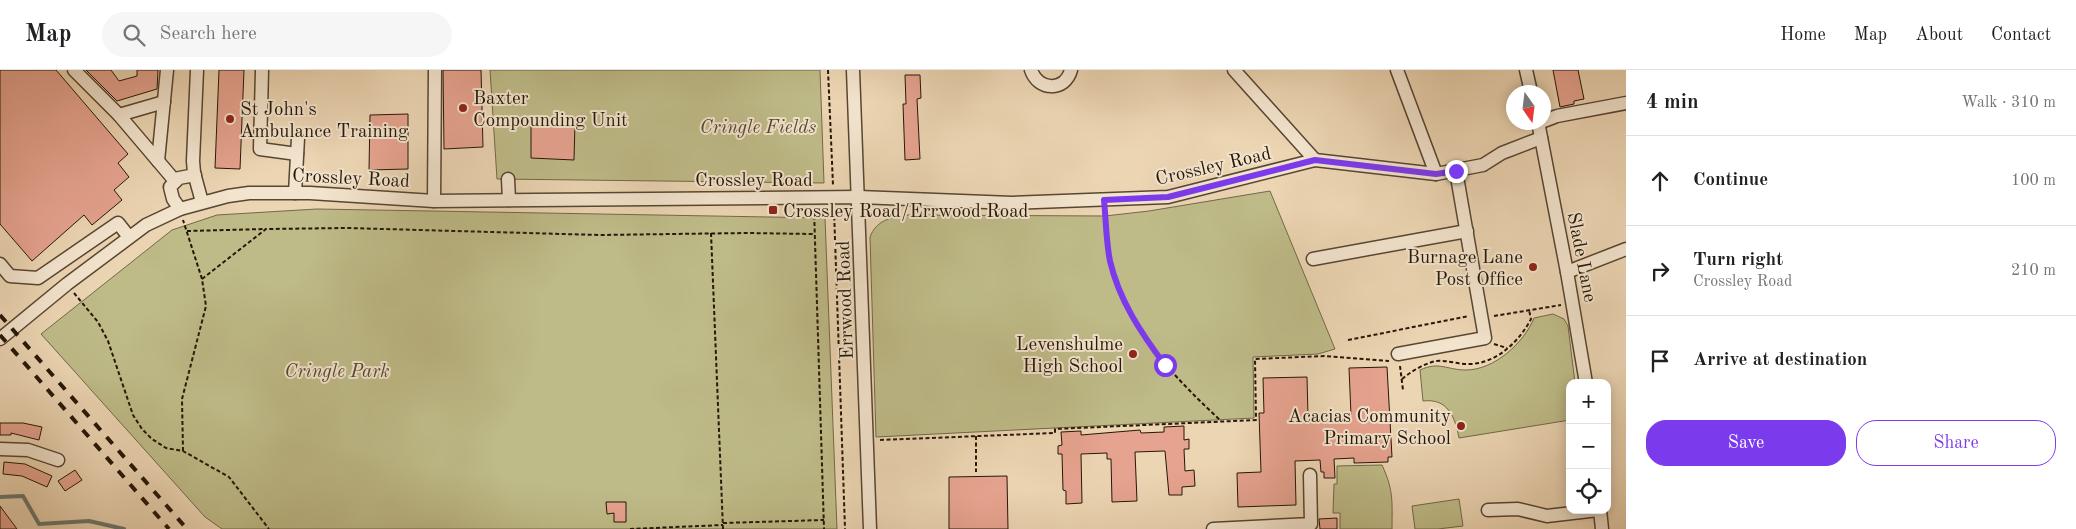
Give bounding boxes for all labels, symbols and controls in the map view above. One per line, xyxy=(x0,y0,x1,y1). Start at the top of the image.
search box xyxy=(102,12,452,57)
icon: search xyxy=(120,21,148,49)
text: Map xyxy=(25,23,72,47)
text: Search here xyxy=(160,25,257,44)
text: Home xyxy=(1780,26,1826,44)
text: Map xyxy=(1854,26,1887,44)
text: About xyxy=(1915,26,1963,44)
text: Contact xyxy=(1991,26,2051,44)
north arrow xyxy=(1506,85,1551,130)
place label: Baxter Compounding Unit xyxy=(473,90,628,131)
text: 4 min xyxy=(1646,92,1699,113)
text: Walk · 310 m xyxy=(1961,95,2056,111)
place label: St John's Ambulance Training xyxy=(240,101,409,142)
marker: Baxter Compounding Unit xyxy=(457,102,469,114)
marker: St John's Ambulance Training xyxy=(224,113,236,125)
park label: Cringle Fields xyxy=(700,119,816,138)
street label: Crossley Road xyxy=(1154,145,1273,190)
route end xyxy=(1445,160,1468,183)
street label: Crossley Road xyxy=(291,167,410,192)
icon: ahead xyxy=(1646,167,1674,195)
text: Continue xyxy=(1693,171,1768,190)
street label: Crossley Road xyxy=(695,172,813,191)
text: 100 m xyxy=(2011,173,2056,189)
place label: Crossley Road/Errwood Road xyxy=(783,203,1029,222)
marker: Crossley Road/Errwood Road xyxy=(767,204,779,216)
street label: Slade Lane xyxy=(1563,211,1599,304)
street label: Errwood Road xyxy=(835,240,858,360)
place label: Burnage Lane Post Office xyxy=(1407,249,1523,290)
text: Turn right xyxy=(1693,251,1783,270)
icon: right xyxy=(1646,257,1674,285)
marker: Burnage Lane Post Office xyxy=(1527,261,1539,273)
text: 210 m xyxy=(2011,263,2056,279)
text: Crossley Road xyxy=(1693,274,1792,290)
place label: Levenshulme High School xyxy=(1016,336,1123,377)
icon: arrive xyxy=(1646,347,1674,375)
marker: Levenshulme High School xyxy=(1127,348,1139,360)
text: Arrive at destination xyxy=(1693,351,1867,370)
route start xyxy=(1154,354,1177,377)
park label: Cringle Park xyxy=(284,363,390,382)
map controls xyxy=(1566,379,1611,514)
button: + xyxy=(1566,379,1611,424)
place label: Acacias Community Primary School xyxy=(1288,408,1451,449)
marker: Acacias Community Primary School xyxy=(1455,420,1467,432)
button: Save xyxy=(1646,420,1846,466)
button: Share xyxy=(1856,420,2056,466)
button: − xyxy=(1566,424,1611,469)
button: locate xyxy=(1566,469,1611,514)

